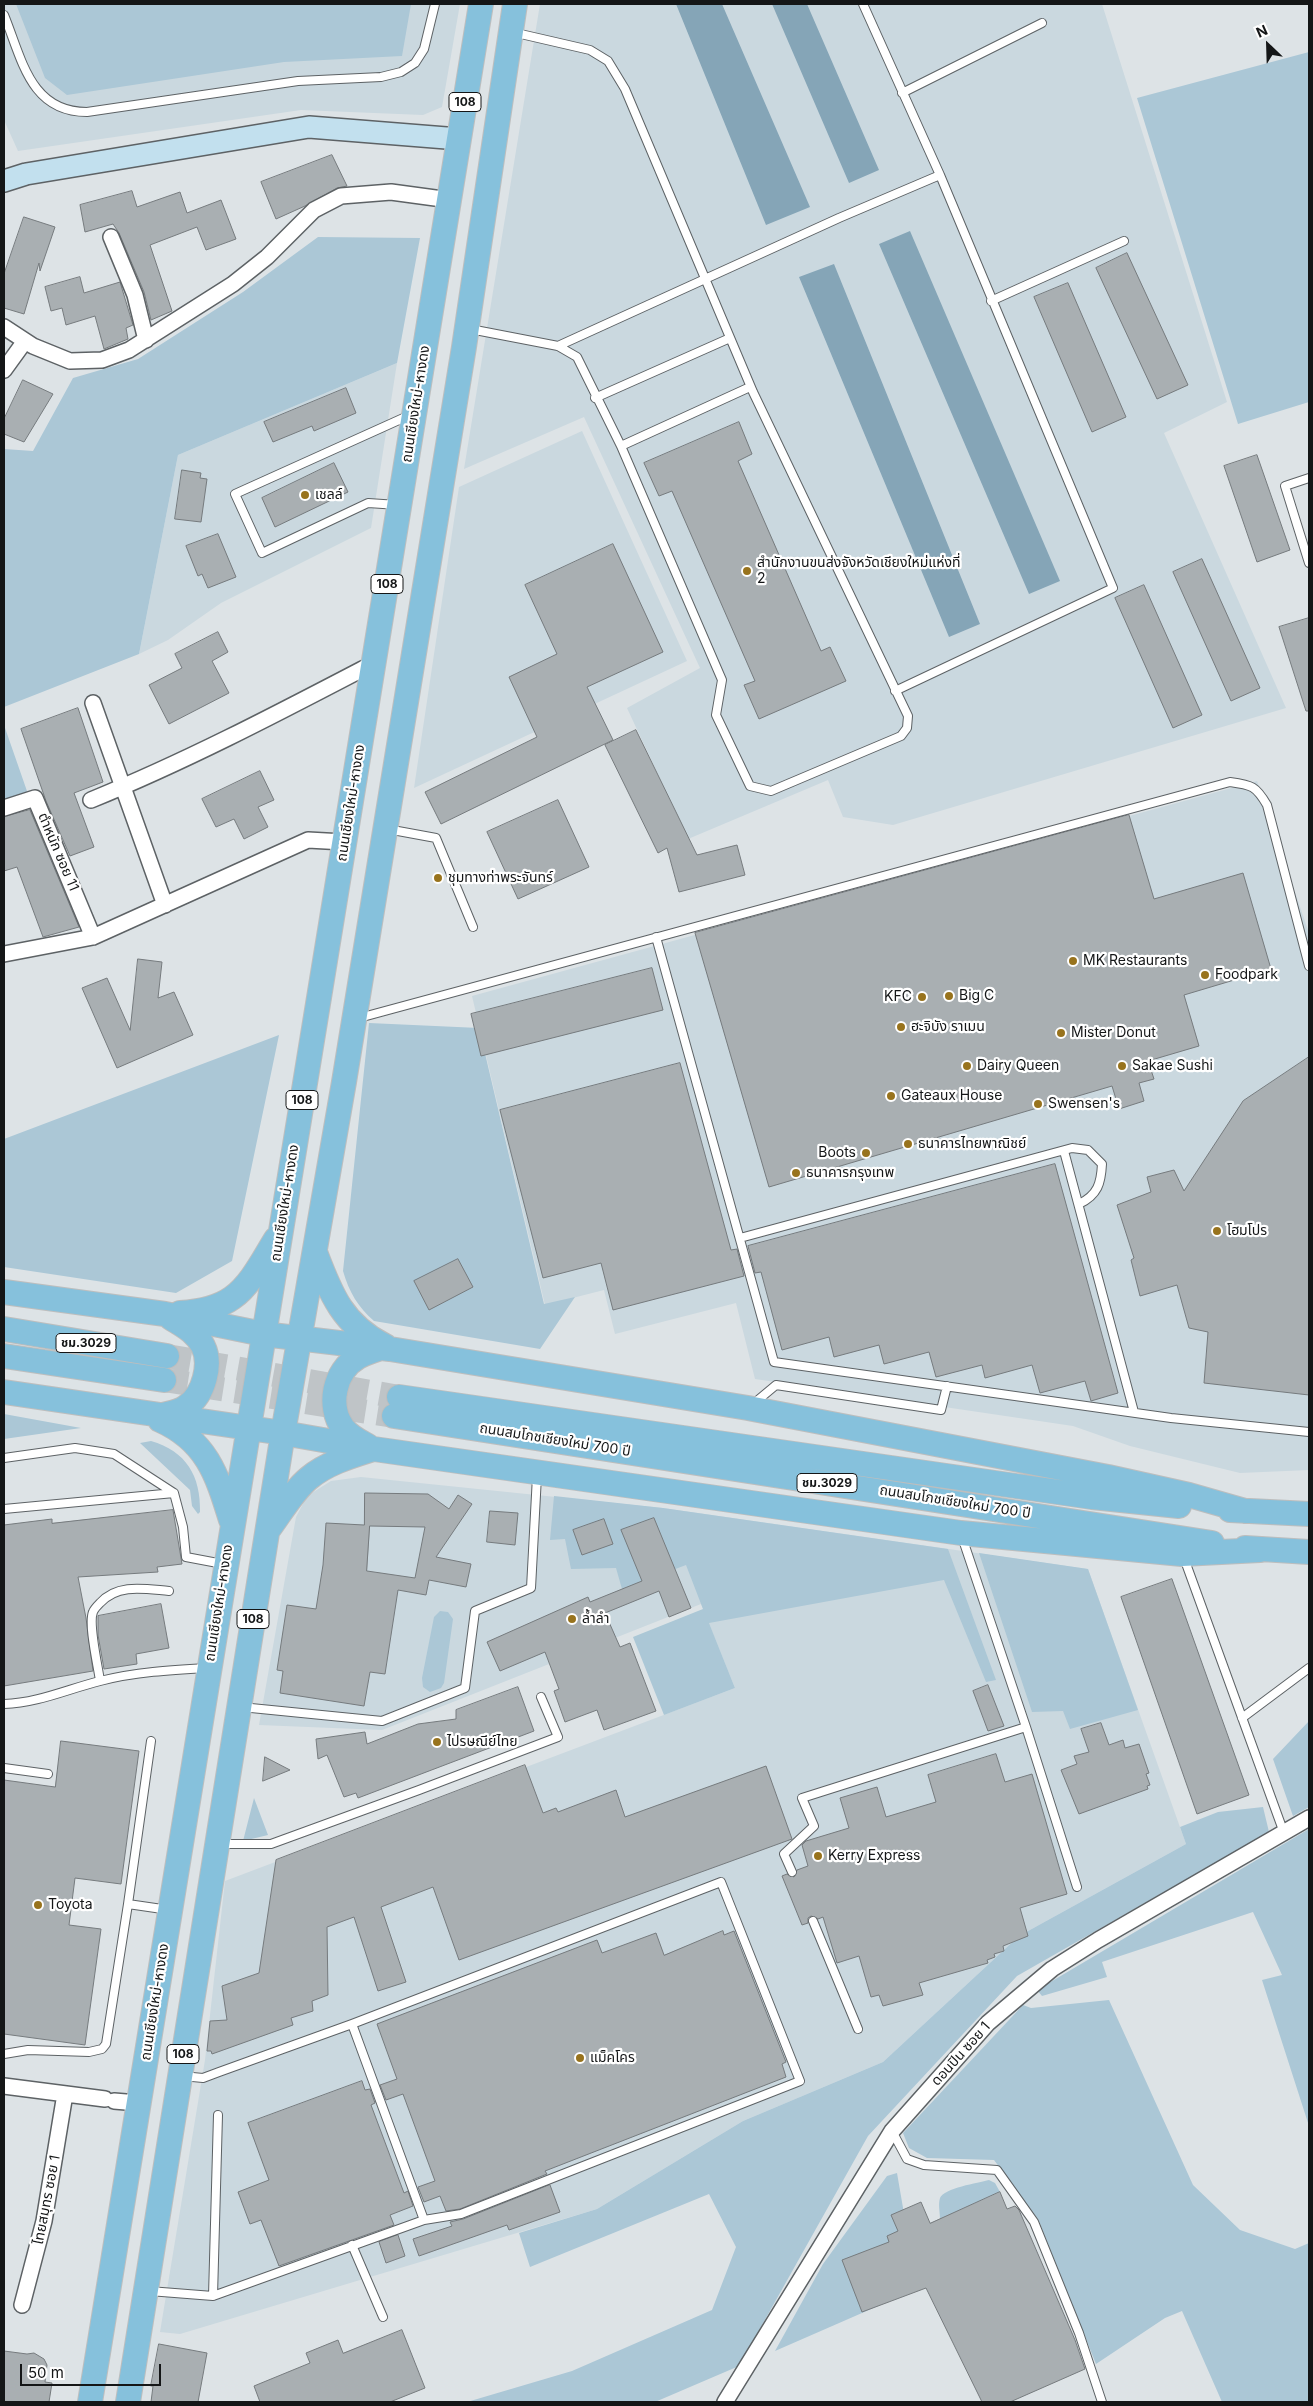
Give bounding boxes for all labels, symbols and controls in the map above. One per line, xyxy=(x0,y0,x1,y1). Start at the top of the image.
north arrow xyxy=(1243,20,1293,70)
text: N xyxy=(1253,21,1270,41)
road number: 108 xyxy=(449,92,481,111)
street label: ถนนเชียงใหม่-หางดง xyxy=(398,344,434,464)
place label: เชลล์ xyxy=(315,487,343,503)
marker: เชลล์ xyxy=(299,489,311,501)
place label: สำนักงานขนส่งจังหวัดเชียงใหม่แห่งที่ 2 xyxy=(757,555,960,588)
marker: สำนักงานขนส่งจังหวัดเชียงใหม่แห่งที่ 2 xyxy=(741,565,753,577)
road number: 108 xyxy=(371,574,403,594)
street label: ถนนเชียงใหม่-หางดง xyxy=(333,743,369,863)
street label: ตำหนัก ซอย 11 xyxy=(34,810,82,894)
place label: ชุมทางท่าพระจันทร์ xyxy=(448,870,553,886)
marker: ชุมทางท่าพระจันทร์ xyxy=(432,872,444,884)
place label: MK Restaurants xyxy=(1083,953,1187,969)
marker: MK Restaurants xyxy=(1067,955,1079,967)
place label: Foodpark xyxy=(1215,967,1278,983)
marker: Foodpark xyxy=(1199,969,1211,981)
place label: Big C xyxy=(959,988,994,1004)
place label: KFC xyxy=(884,989,912,1005)
marker: Big C xyxy=(943,990,955,1002)
marker: KFC xyxy=(916,991,928,1003)
place label: ฮะจิบัง ราเมน xyxy=(911,1019,985,1035)
marker: ฮะจิบัง ราเมน xyxy=(895,1021,907,1033)
place label: Mister Donut xyxy=(1071,1025,1156,1041)
marker: Mister Donut xyxy=(1055,1027,1067,1039)
place label: Dairy Queen xyxy=(977,1058,1059,1074)
place label: Sakae Sushi xyxy=(1132,1058,1213,1074)
marker: Dairy Queen xyxy=(961,1060,973,1072)
marker: Sakae Sushi xyxy=(1116,1060,1128,1072)
place label: Gateaux House xyxy=(901,1088,1002,1104)
road number: 108 xyxy=(286,1090,318,1110)
marker: Gateaux House xyxy=(885,1090,897,1102)
place label: Swensen's xyxy=(1048,1096,1120,1112)
marker: Swensen's xyxy=(1032,1098,1044,1110)
place label: ธนาคารไทยพาณิชย์ xyxy=(918,1136,1026,1152)
marker: ธนาคารไทยพาณิชย์ xyxy=(902,1138,914,1150)
street label: ถนนเชียงใหม่-หางดง xyxy=(267,1143,303,1263)
place label: Boots xyxy=(818,1145,856,1161)
marker: Boots xyxy=(860,1147,872,1159)
place label: ธนาคารกรุงเทพ xyxy=(806,1165,894,1181)
marker: ธนาคารกรุงเทพ xyxy=(790,1167,802,1179)
place label: โฮมโปร xyxy=(1227,1223,1267,1239)
marker: โฮมโปร xyxy=(1211,1225,1223,1237)
road number: ชม.3029 xyxy=(56,1334,116,1352)
street label: ถนนสมโภชเชียงใหม่ 700 ปี xyxy=(478,1420,632,1460)
road number: ชม.3029 xyxy=(797,1474,857,1492)
street label: ถนนสมโภชเชียงใหม่ 700 ปี xyxy=(878,1482,1032,1522)
street label: ถนนเชียงใหม่-หางดง xyxy=(201,1543,237,1663)
road number: 108 xyxy=(237,1610,269,1628)
place label: ล้ำลำ xyxy=(582,1611,609,1627)
marker: ล้ำลำ xyxy=(566,1613,578,1625)
place label: ไปรษณีย์ไทย xyxy=(447,1734,518,1750)
marker: ไปรษณีย์ไทย xyxy=(431,1736,443,1748)
place label: Kerry Express xyxy=(828,1848,920,1864)
marker: Kerry Express xyxy=(812,1850,824,1862)
place label: Toyota xyxy=(48,1897,93,1913)
marker: Toyota xyxy=(32,1899,44,1911)
street label: ถนนเชียงใหม่-หางดง xyxy=(137,1942,173,2062)
street label: ดอนปิน ซอย 1 xyxy=(928,2019,994,2089)
road number: 108 xyxy=(167,2045,199,2064)
place label: แม็คโคร xyxy=(590,2050,635,2066)
marker: แม็คโคร xyxy=(574,2052,586,2064)
street label: ไทยสมุทร ซอย 1 xyxy=(30,2154,64,2246)
scale bar xyxy=(22,2354,164,2386)
text: 50 m xyxy=(28,2363,64,2382)

